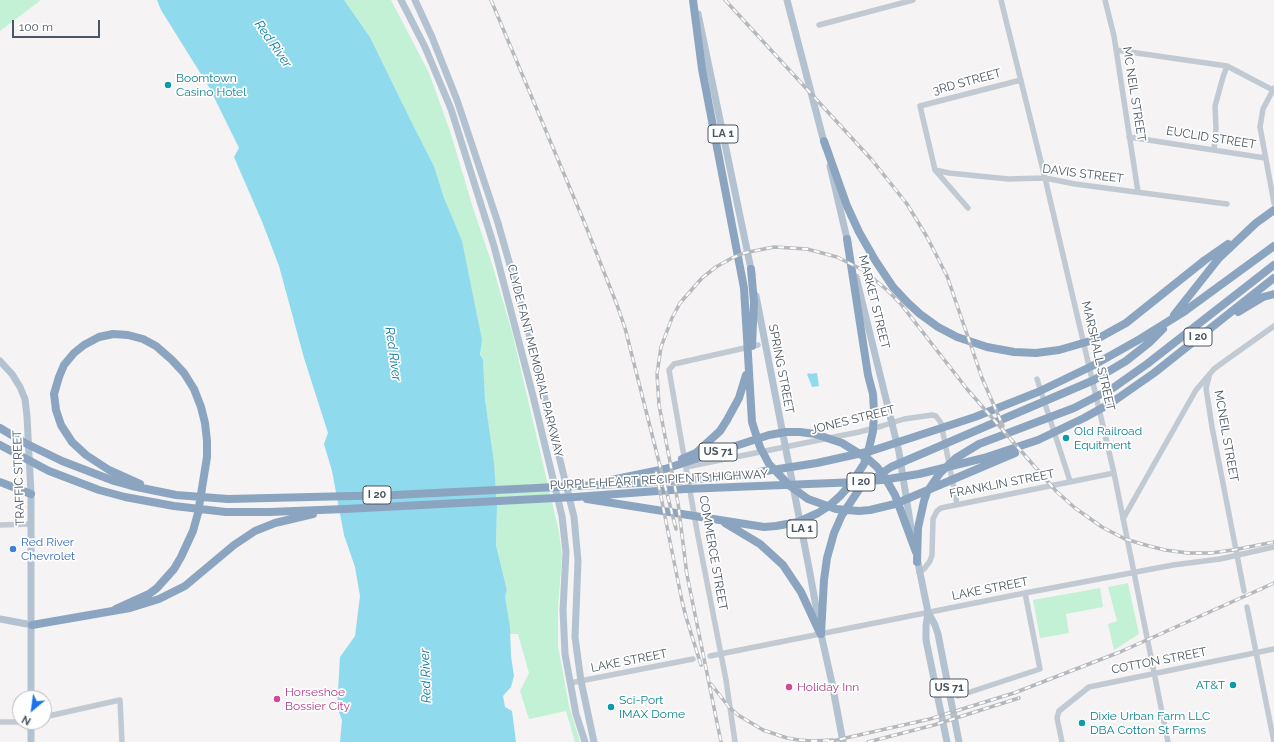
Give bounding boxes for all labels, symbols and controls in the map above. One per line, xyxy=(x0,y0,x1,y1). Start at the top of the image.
scale bar xyxy=(14,12,102,38)
water label: Red River xyxy=(251,17,295,71)
text: 100 m xyxy=(19,20,53,34)
street label: MC NEIL STREET xyxy=(1119,46,1149,142)
street label: 3RD STREET xyxy=(931,66,1003,98)
place label: Boomtown Casino Hotel xyxy=(176,71,246,99)
marker: Boomtown Casino Hotel xyxy=(163,80,173,90)
street label: EUCLID STREET xyxy=(1165,124,1257,152)
road number: LA 1 xyxy=(708,125,738,143)
street label: DAVIS STREET xyxy=(1042,162,1124,186)
street label: MARKET STREET xyxy=(855,254,893,350)
street label: CLYDE FANT MEMORIAL PARKWAY xyxy=(504,263,566,459)
street label: MARSHALL STREET xyxy=(1078,300,1118,412)
street label: SPRING STREET xyxy=(765,323,797,415)
water label: Red River xyxy=(381,326,405,382)
road number: I 20 xyxy=(1184,328,1212,346)
street label: MCNEIL STREET xyxy=(1211,389,1241,483)
street label: JONES STREET xyxy=(810,403,896,437)
place label: Old Railroad Equitment xyxy=(1074,424,1142,452)
street label: TRAFFIC STREET xyxy=(10,430,28,526)
marker: Old Railroad Equitment xyxy=(1061,433,1071,443)
road number: US 71 xyxy=(699,443,737,461)
street label: PURPLE HEART RECIPIENTS HIGHWAY xyxy=(550,467,768,493)
street label: FRANKLIN STREET xyxy=(948,467,1056,501)
road number: I 20 xyxy=(847,473,875,491)
road number: I 20 xyxy=(363,486,391,504)
street label: COMMERCE STREET xyxy=(696,494,730,612)
road number: LA 1 xyxy=(787,520,817,538)
place label: Red River Chevrolet xyxy=(21,535,75,563)
marker: Red River Chevrolet xyxy=(8,544,18,554)
street label: LAKE STREET xyxy=(951,575,1029,603)
street label: COTTON STREET xyxy=(1110,645,1208,677)
street label: LAKE STREET xyxy=(590,647,668,675)
water label: Red River xyxy=(417,648,435,704)
place label: AT&T xyxy=(1196,678,1225,692)
road number: US 71 xyxy=(930,679,968,697)
place label: Holiday Inn xyxy=(797,680,859,694)
marker: AT&T xyxy=(1228,680,1238,690)
marker: Holiday Inn xyxy=(784,682,794,692)
place label: Horseshoe Bossier City xyxy=(285,685,350,713)
north arrow xyxy=(12,690,52,730)
place label: Sci-Port IMAX Dome xyxy=(619,693,685,721)
marker: Horseshoe Bossier City xyxy=(272,694,282,704)
marker: Sci-Port IMAX Dome xyxy=(606,702,616,712)
place label: Dixie Urban Farm LLC DBA Cotton St Farms xyxy=(1090,709,1210,737)
text: N xyxy=(20,712,33,728)
marker: Dixie Urban Farm LLC DBA Cotton St Farms xyxy=(1077,718,1087,728)

